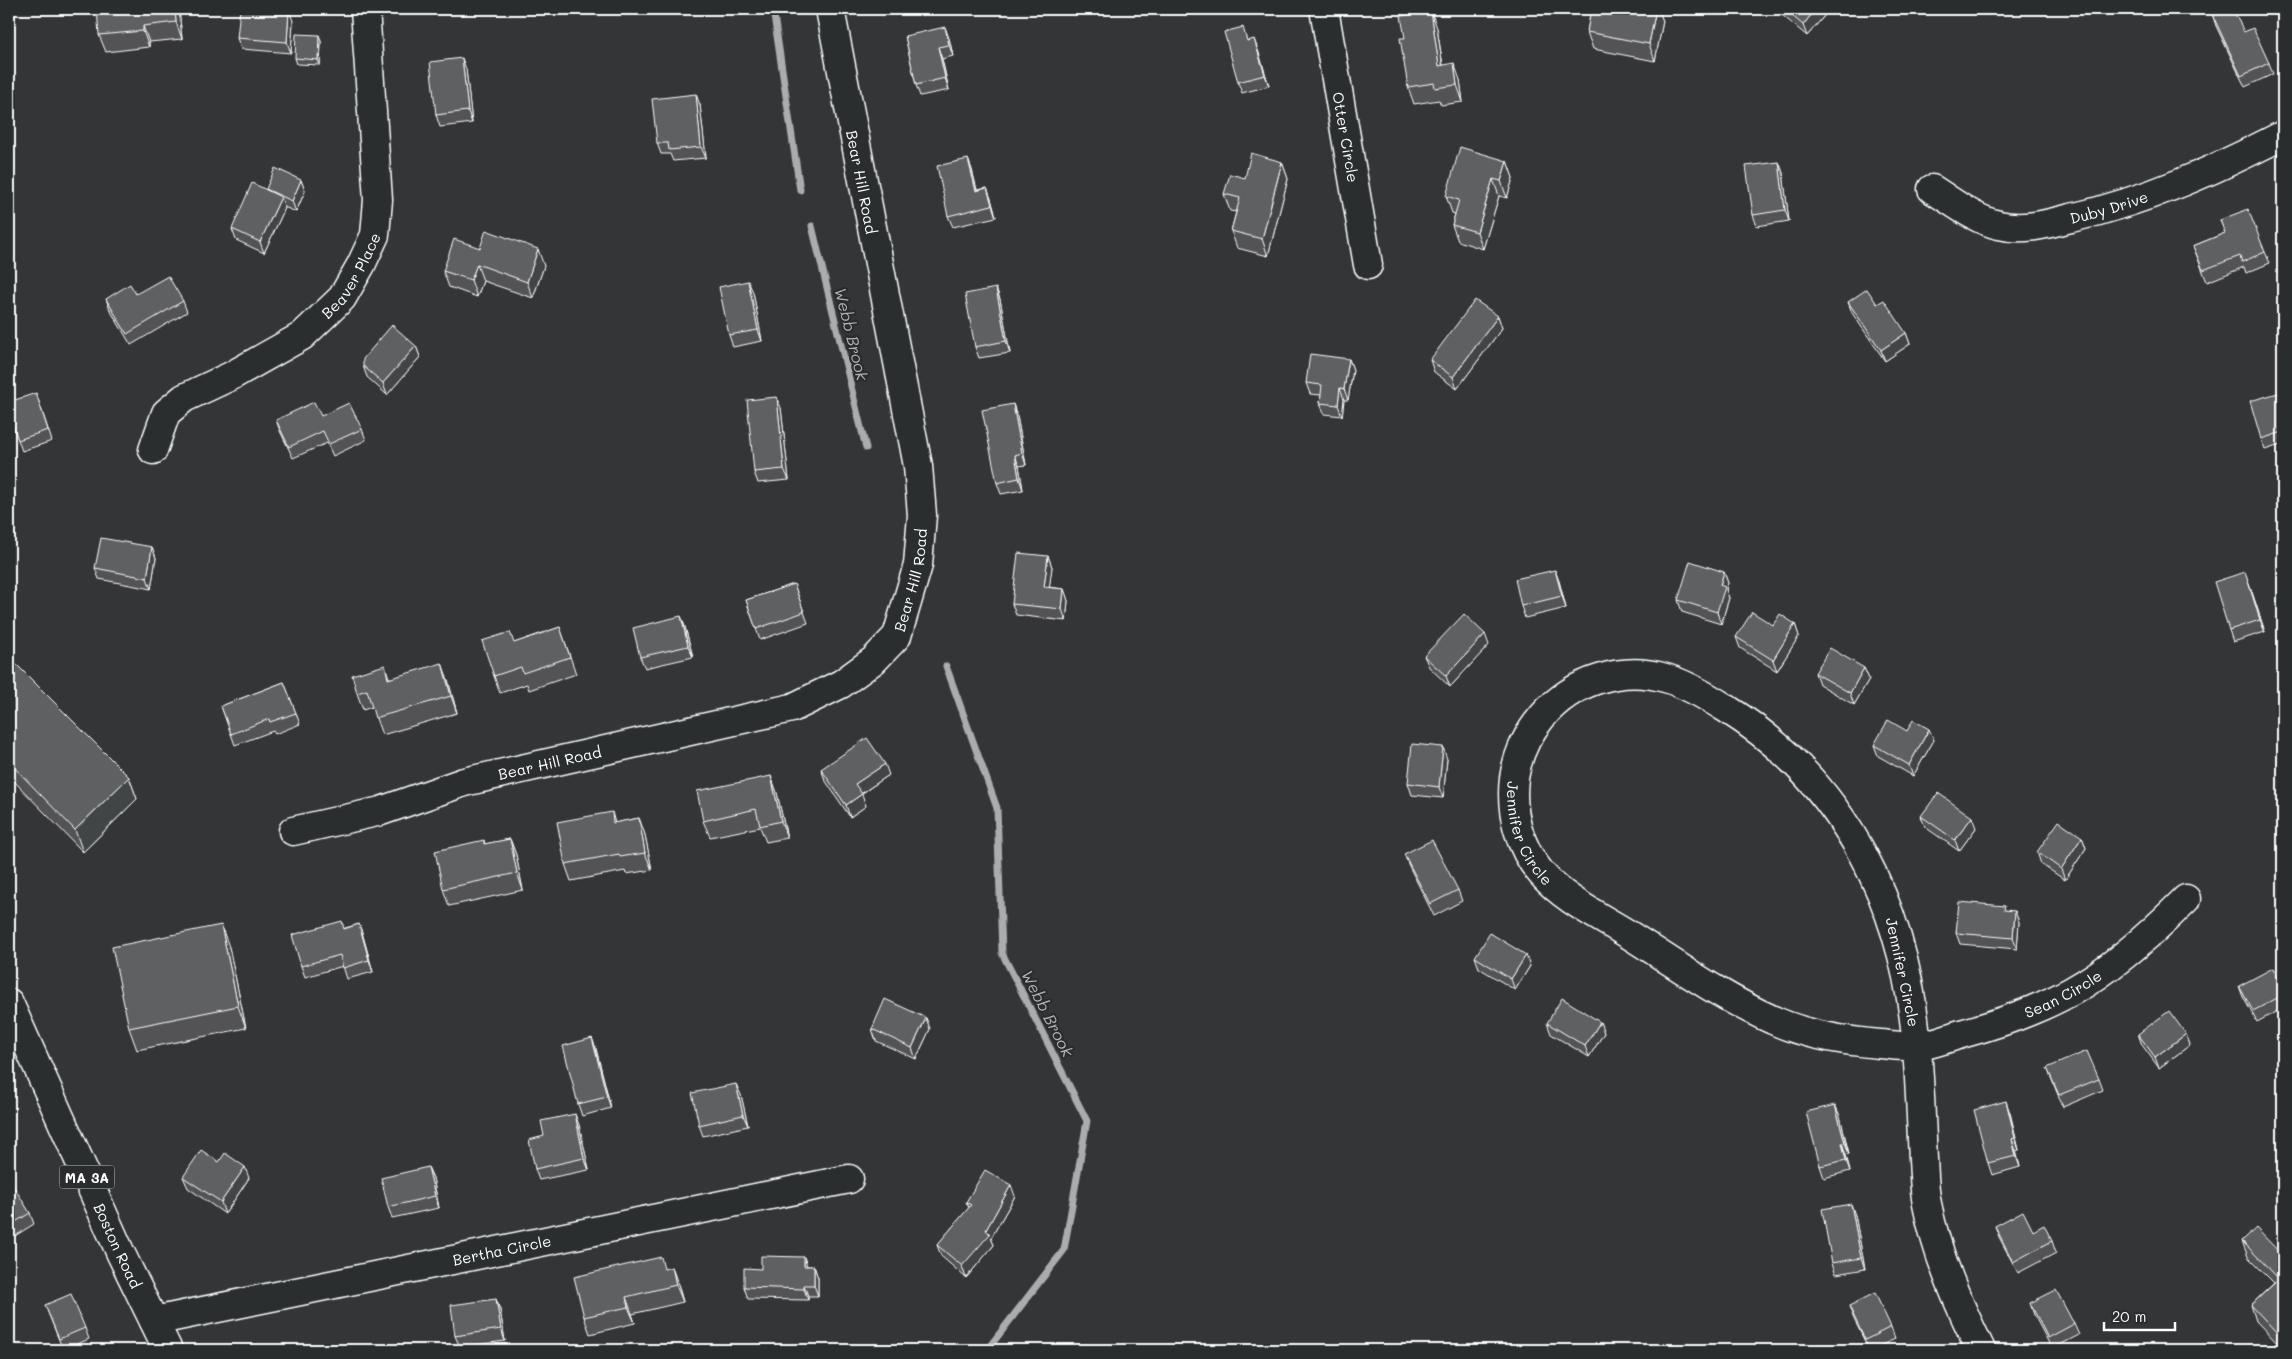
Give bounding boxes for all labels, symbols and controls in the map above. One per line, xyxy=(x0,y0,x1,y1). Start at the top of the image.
street label: Otter Circle xyxy=(1328,90,1364,184)
street label: Bear Hill Road xyxy=(842,128,882,236)
street label: Duby Drive xyxy=(2068,186,2151,228)
street label: Beaver Place xyxy=(317,229,385,323)
water label: Webb Brook xyxy=(830,285,874,383)
street label: Bear Hill Road xyxy=(889,528,931,634)
street label: Bear Hill Road xyxy=(496,741,603,784)
street label: Jennifer Circle xyxy=(1503,781,1557,889)
street label: Jennifer Circle xyxy=(1882,916,1924,1028)
street label: Sean Circle xyxy=(2021,965,2106,1022)
water label: Webb Brook xyxy=(1017,966,1079,1060)
road number: MA 3A xyxy=(59,1166,114,1188)
street label: Boston Road xyxy=(90,1200,146,1292)
street label: Bertha Circle xyxy=(451,1230,553,1270)
scale bar xyxy=(2104,1299,2176,1331)
text: 20 m xyxy=(2112,1306,2146,1326)

